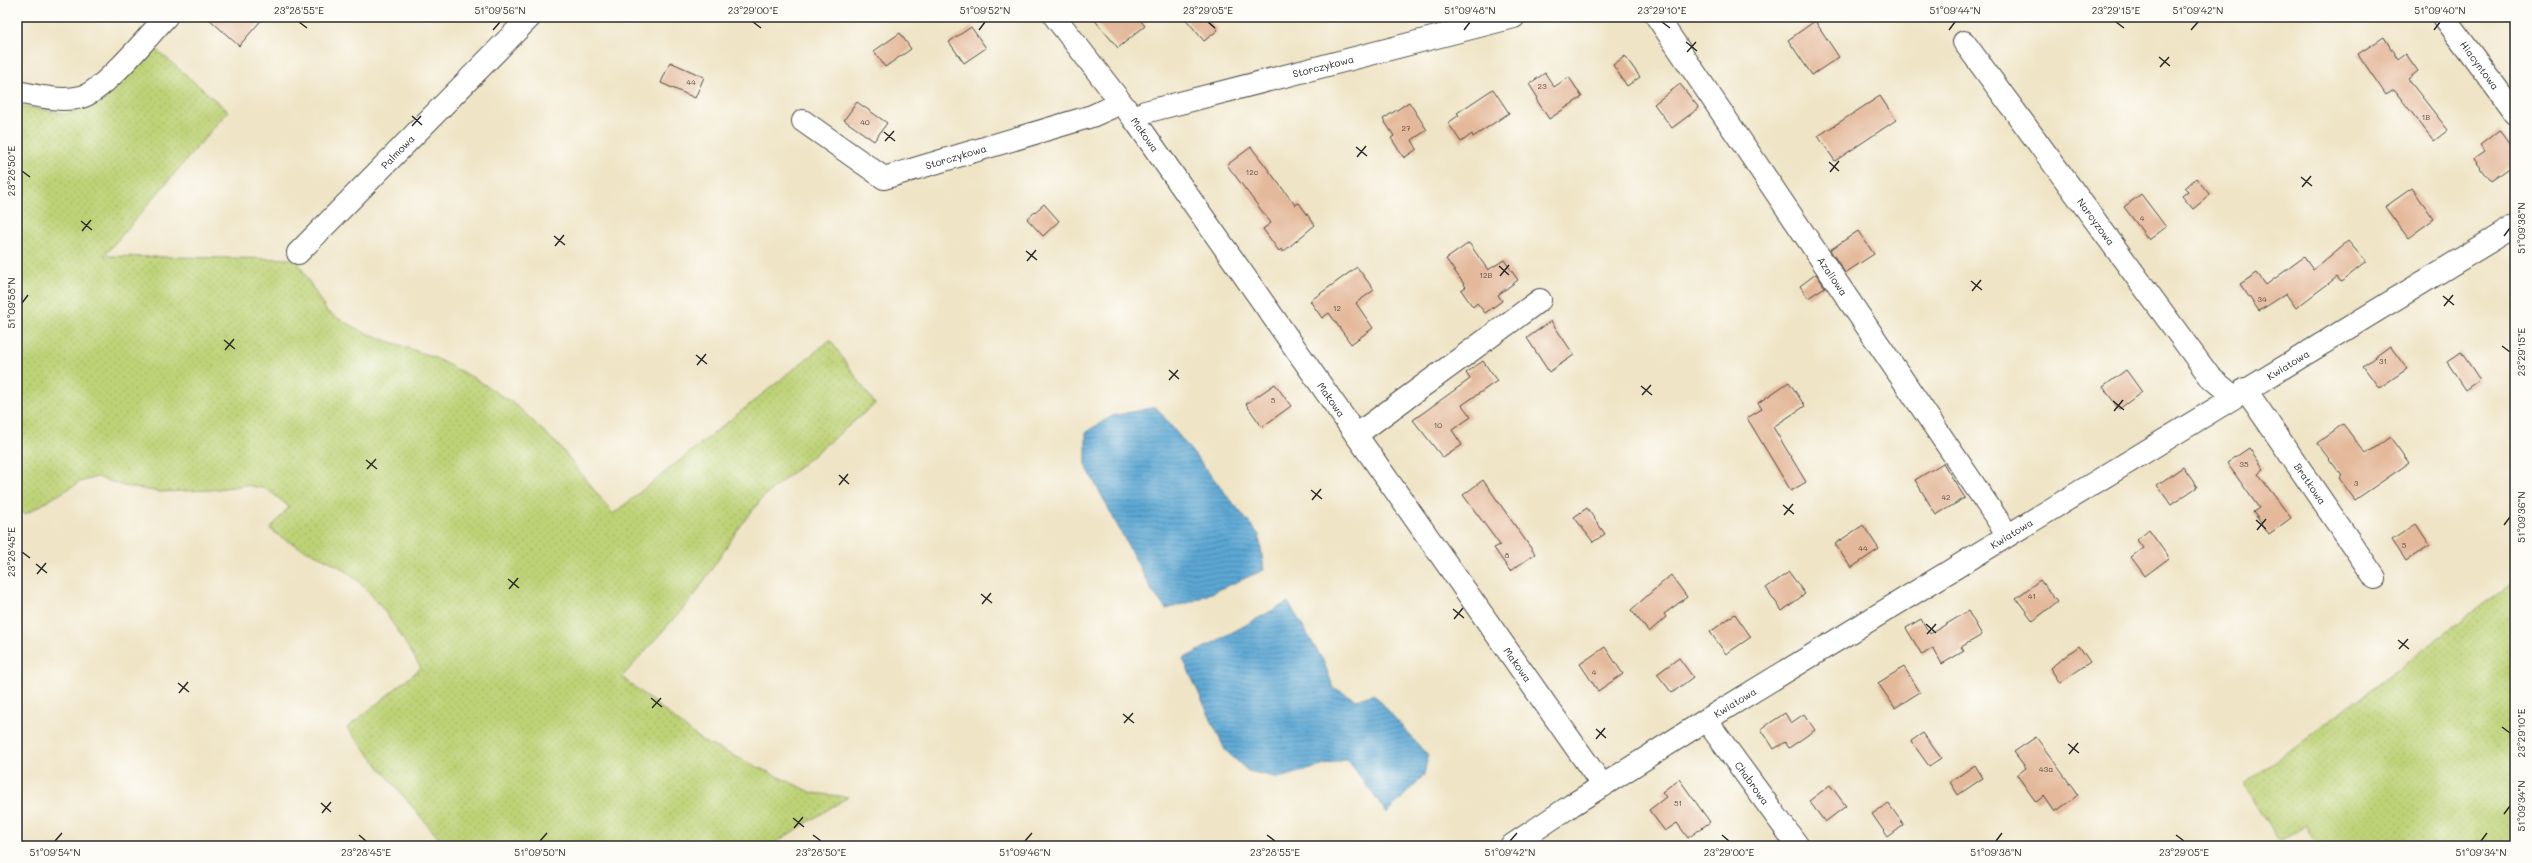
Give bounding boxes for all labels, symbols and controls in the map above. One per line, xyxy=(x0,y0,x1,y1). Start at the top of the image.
text: 23°28'55"E xyxy=(274,3,324,17)
text: 51°09'56"N xyxy=(474,3,526,17)
text: 23°29'00"E xyxy=(728,3,779,17)
text: 51°09'52"N xyxy=(960,3,1010,17)
text: 23°29'05"E xyxy=(1183,3,1233,17)
text: 51°09'48"N xyxy=(1444,3,1496,17)
text: 23°29'10"E xyxy=(1638,3,1687,17)
text: 51°09'44"N xyxy=(1929,3,1981,17)
text: 23°29'15"E xyxy=(2092,3,2141,17)
text: 51°09'42"N xyxy=(2173,3,2223,17)
text: 51°09'40"N xyxy=(2414,3,2466,17)
street label: Hiacyntowa xyxy=(2457,38,2502,92)
street label: Storczykowa xyxy=(1291,52,1355,81)
house number: 44 xyxy=(686,77,696,87)
house number: 23 xyxy=(1537,81,1547,91)
house number: 1B xyxy=(2422,112,2430,122)
street label: Makowa xyxy=(1128,114,1162,155)
house number: 40 xyxy=(860,117,870,127)
house number: 27 xyxy=(1402,123,1411,133)
street label: Palmowa xyxy=(378,132,418,172)
street label: Storczykowa xyxy=(924,141,988,172)
text: 23°28'50"E xyxy=(4,146,18,196)
house number: 12c xyxy=(1246,167,1259,177)
street label: Narcyzowa xyxy=(2074,195,2118,248)
text: 51°09'38"N xyxy=(2514,202,2528,254)
house number: 4 xyxy=(2140,213,2145,223)
street label: Azaliowa xyxy=(1814,254,1851,298)
house number: 12B xyxy=(1480,270,1493,280)
text: 51°09'58"N xyxy=(4,277,18,329)
house number: 34 xyxy=(2257,294,2267,304)
house number: 12 xyxy=(1333,303,1341,313)
text: 23°29'15"E xyxy=(2514,327,2528,376)
street label: Kwiatowa xyxy=(2264,346,2312,383)
house number: 31 xyxy=(2379,356,2387,366)
street label: Makowa xyxy=(1314,379,1348,420)
house number: 5 xyxy=(1271,395,1276,405)
house number: 10 xyxy=(1434,420,1442,430)
house number: 35 xyxy=(2239,459,2249,469)
street label: Bratkowa xyxy=(2291,460,2329,507)
house number: 3 xyxy=(2354,478,2359,488)
text: 51°09'36"N xyxy=(2514,491,2528,543)
house number: 42 xyxy=(1941,492,1951,502)
street label: Kwiatowa xyxy=(1987,515,2035,552)
text: 23°28'45"E xyxy=(4,527,18,577)
house number: 5 xyxy=(2402,540,2407,550)
house number: 44 xyxy=(1858,543,1868,553)
house number: 8 xyxy=(1505,550,1510,560)
house number: 41 xyxy=(2028,591,2036,601)
street label: Makowa xyxy=(1501,644,1535,685)
house number: 4 xyxy=(1592,667,1597,677)
street label: Kwiatowa xyxy=(1711,684,1759,721)
text: 23°29'10"E xyxy=(2514,708,2528,757)
street label: Chabrowa xyxy=(1731,759,1772,807)
house number: 43a xyxy=(2039,764,2053,774)
text: 51°09'34"N xyxy=(2514,780,2528,832)
house number: 51 xyxy=(1674,798,1682,808)
text: 51°09'54"N xyxy=(29,845,81,859)
text: 23°28'45"E xyxy=(341,845,391,859)
text: 51°09'50"N xyxy=(514,845,566,859)
text: 23°28'50"E xyxy=(796,845,846,859)
text: 51°09'46"N xyxy=(999,845,1051,859)
text: 23°28'55"E xyxy=(1250,845,1300,859)
text: 51°09'42"N xyxy=(1485,845,1535,859)
text: 23°29'00"E xyxy=(1704,845,1755,859)
text: 51°09'38"N xyxy=(1970,845,2022,859)
text: 23°29'05"E xyxy=(2159,845,2209,859)
text: 51°09'34"N xyxy=(2455,845,2507,859)

